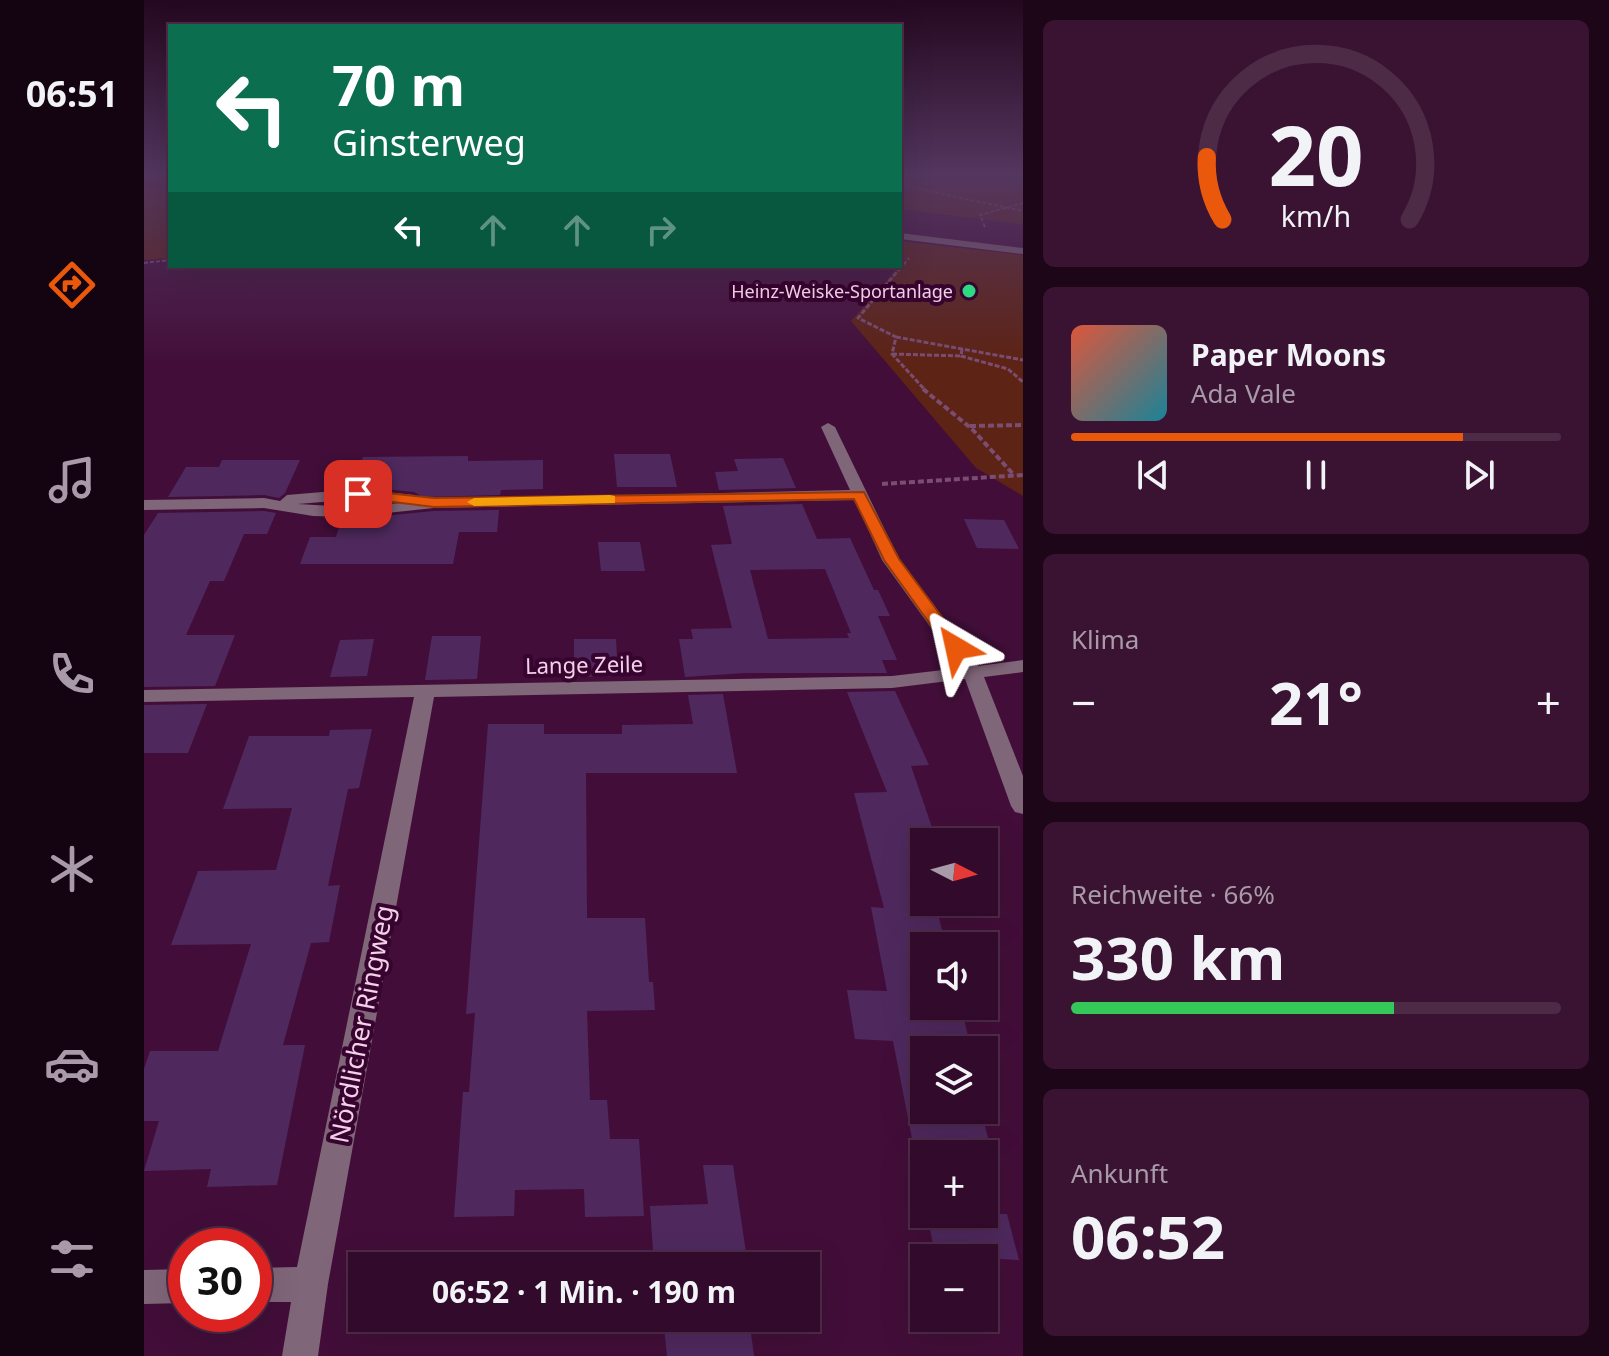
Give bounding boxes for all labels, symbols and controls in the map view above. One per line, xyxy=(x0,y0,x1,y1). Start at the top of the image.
text: 70 m xyxy=(332,46,465,122)
icon: left xyxy=(200,56,304,160)
text: 06:51 xyxy=(26,69,118,118)
text: 20 xyxy=(1268,96,1364,209)
text: Ginsterweg xyxy=(332,118,526,167)
text: km/h xyxy=(1281,196,1351,235)
icon: left xyxy=(387,208,431,252)
icon: ahead xyxy=(471,208,515,252)
icon: ahead xyxy=(555,208,599,252)
icon: right xyxy=(639,208,683,252)
icon: directions xyxy=(44,257,100,313)
place label: Heinz-Weiske-Sportanlage xyxy=(731,279,953,303)
marker: Heinz-Weiske-Sportanlage xyxy=(960,282,978,300)
text: Paper Moons xyxy=(1191,334,1386,375)
text: Ada Vale xyxy=(1191,375,1296,411)
icon: music xyxy=(44,452,100,508)
icon: previous xyxy=(1131,453,1175,497)
icon: pause xyxy=(1294,453,1338,497)
icon: next xyxy=(1457,453,1501,497)
pin xyxy=(324,460,392,528)
icon: arrive xyxy=(336,472,380,516)
position arrow xyxy=(914,606,998,690)
text: Klima xyxy=(1071,621,1139,657)
icon: phone xyxy=(44,646,100,702)
street label: Lange Zeile xyxy=(525,648,643,680)
text: 21° xyxy=(1269,661,1363,743)
text: − xyxy=(1071,672,1096,732)
text: + xyxy=(1536,672,1561,732)
north arrow xyxy=(910,828,998,916)
map controls xyxy=(910,828,998,1332)
icon: climate xyxy=(44,841,100,897)
text: Reichweite · 66% xyxy=(1071,876,1275,912)
street label: Nördlicher Ringweg xyxy=(320,902,402,1146)
text: 330 km xyxy=(1071,916,1285,998)
button: sound xyxy=(910,932,998,1020)
icon: car xyxy=(44,1036,100,1092)
button: layers xyxy=(910,1036,998,1124)
button: + xyxy=(910,1140,998,1228)
text: Ankunft xyxy=(1071,1155,1168,1191)
text: 06:52 xyxy=(1071,1195,1225,1277)
speed limit sign: 30 xyxy=(168,1228,272,1332)
icon: filters xyxy=(44,1231,100,1287)
button: − xyxy=(910,1244,998,1332)
text: 06:52 · 1 Min. · 190 m xyxy=(432,1271,736,1312)

